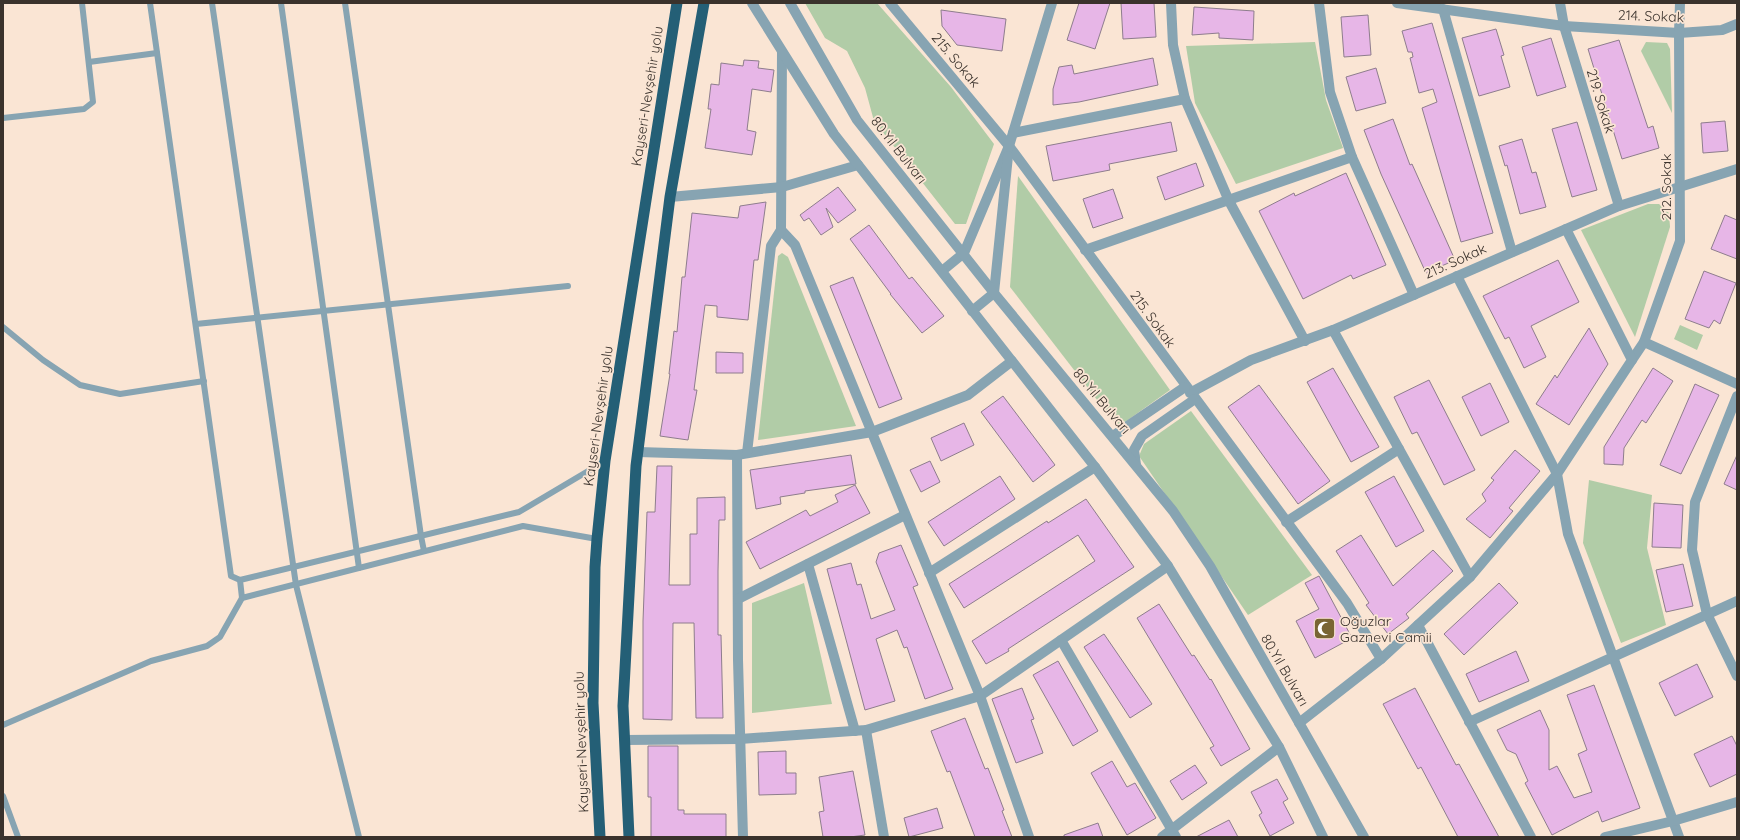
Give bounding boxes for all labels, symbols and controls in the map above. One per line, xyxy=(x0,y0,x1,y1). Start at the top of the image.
street label: 214. Sokak xyxy=(1618,6,1684,26)
street label: Kayseri-Nevşehir yolu xyxy=(627,25,667,167)
street label: 215. Sokak xyxy=(928,29,984,91)
street label: 219. Sokak xyxy=(1583,67,1619,135)
street label: 80.Yıl Bulvarı xyxy=(867,113,931,187)
street label: 212. Sokak xyxy=(1657,154,1675,220)
street label: 213. Sokak xyxy=(1421,239,1489,283)
street label: 215. Sokak xyxy=(1126,287,1180,351)
street label: Kayseri-Nevşehir yolu xyxy=(579,345,617,487)
street label: 80.Yıl Bulvarı xyxy=(1069,364,1135,438)
place label: Oğuzlar Gaznevi Camii xyxy=(1340,612,1432,646)
mosque icon: Oğuzlar Gaznevi Camii xyxy=(1311,616,1337,642)
street label: 80.Yıl Bulvarı xyxy=(1257,631,1313,709)
street label: Kayseri-Nevşehir yolu xyxy=(570,671,592,813)

